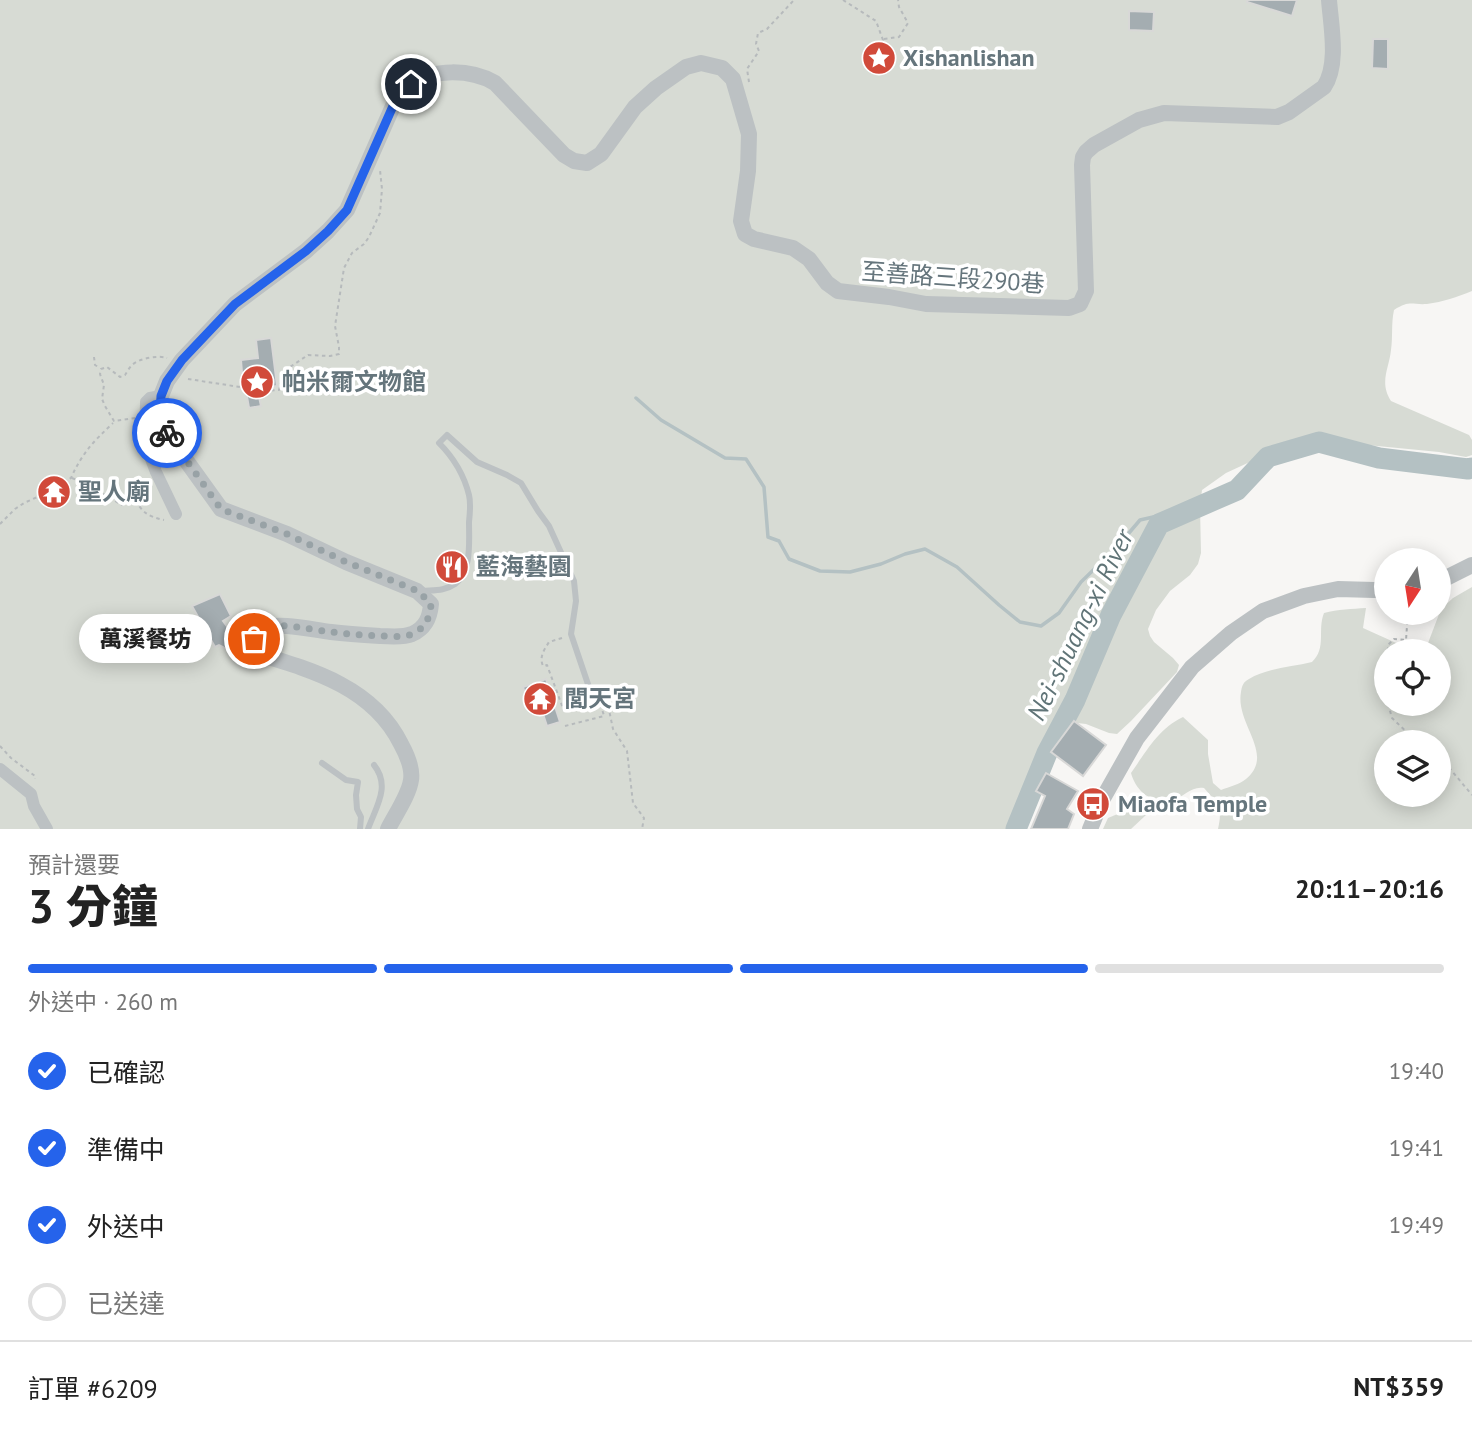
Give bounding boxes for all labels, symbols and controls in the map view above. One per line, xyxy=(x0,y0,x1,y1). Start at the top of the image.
place icon: Xishanlishan xyxy=(860,39,898,77)
place label: Xishanlishan xyxy=(903,42,1035,73)
pin xyxy=(381,54,441,114)
icon: home xyxy=(392,65,430,103)
street label: 至善路三段290巷 xyxy=(861,256,1046,299)
place icon: 帕米爾文物館 xyxy=(238,363,276,401)
place label: 帕米爾文物館 xyxy=(282,366,426,397)
courier xyxy=(132,398,202,468)
icon: bike xyxy=(148,414,186,452)
temple icon: 聖人廟 xyxy=(35,473,73,511)
place label: 聖人廟 xyxy=(78,476,150,507)
water label: Nei-shuang-xi River xyxy=(1019,523,1141,726)
restaurant icon: 藍海藝園 xyxy=(433,548,471,586)
north arrow xyxy=(1374,548,1451,625)
map controls xyxy=(1374,548,1451,807)
place label: 藍海藝園 xyxy=(476,551,572,582)
pin xyxy=(224,609,284,669)
callout: 萬溪餐坊 xyxy=(79,614,212,664)
icon: bag xyxy=(235,620,273,658)
text: 萬溪餐坊 xyxy=(100,624,192,653)
button: locate xyxy=(1374,639,1451,716)
temple icon: 閭天宮 xyxy=(521,680,559,718)
place label: 閭天宮 xyxy=(564,683,636,714)
button: layers xyxy=(1374,730,1451,807)
bus stop icon: Miaofa Temple xyxy=(1074,785,1112,823)
place label: Miaofa Temple xyxy=(1118,788,1267,819)
text: 預計還要 xyxy=(28,850,120,879)
text: 20:11–20:16 xyxy=(1295,872,1444,905)
text: 3 分鐘 xyxy=(28,876,158,936)
text: 外送中 · 260 m xyxy=(28,987,178,1016)
icon: check xyxy=(28,1052,66,1090)
text: 已確認 xyxy=(87,1056,165,1089)
text: 19:40 xyxy=(1389,1056,1444,1085)
icon: check xyxy=(28,1129,66,1167)
text: 準備中 xyxy=(87,1133,165,1166)
text: 19:41 xyxy=(1389,1133,1444,1162)
icon: check xyxy=(28,1206,66,1244)
text: 外送中 xyxy=(87,1210,165,1243)
text: 19:49 xyxy=(1389,1210,1444,1239)
text: 已送達 xyxy=(87,1287,165,1320)
text: NT$359 xyxy=(1353,1370,1444,1403)
text: 訂單 #6209 xyxy=(28,1372,158,1405)

